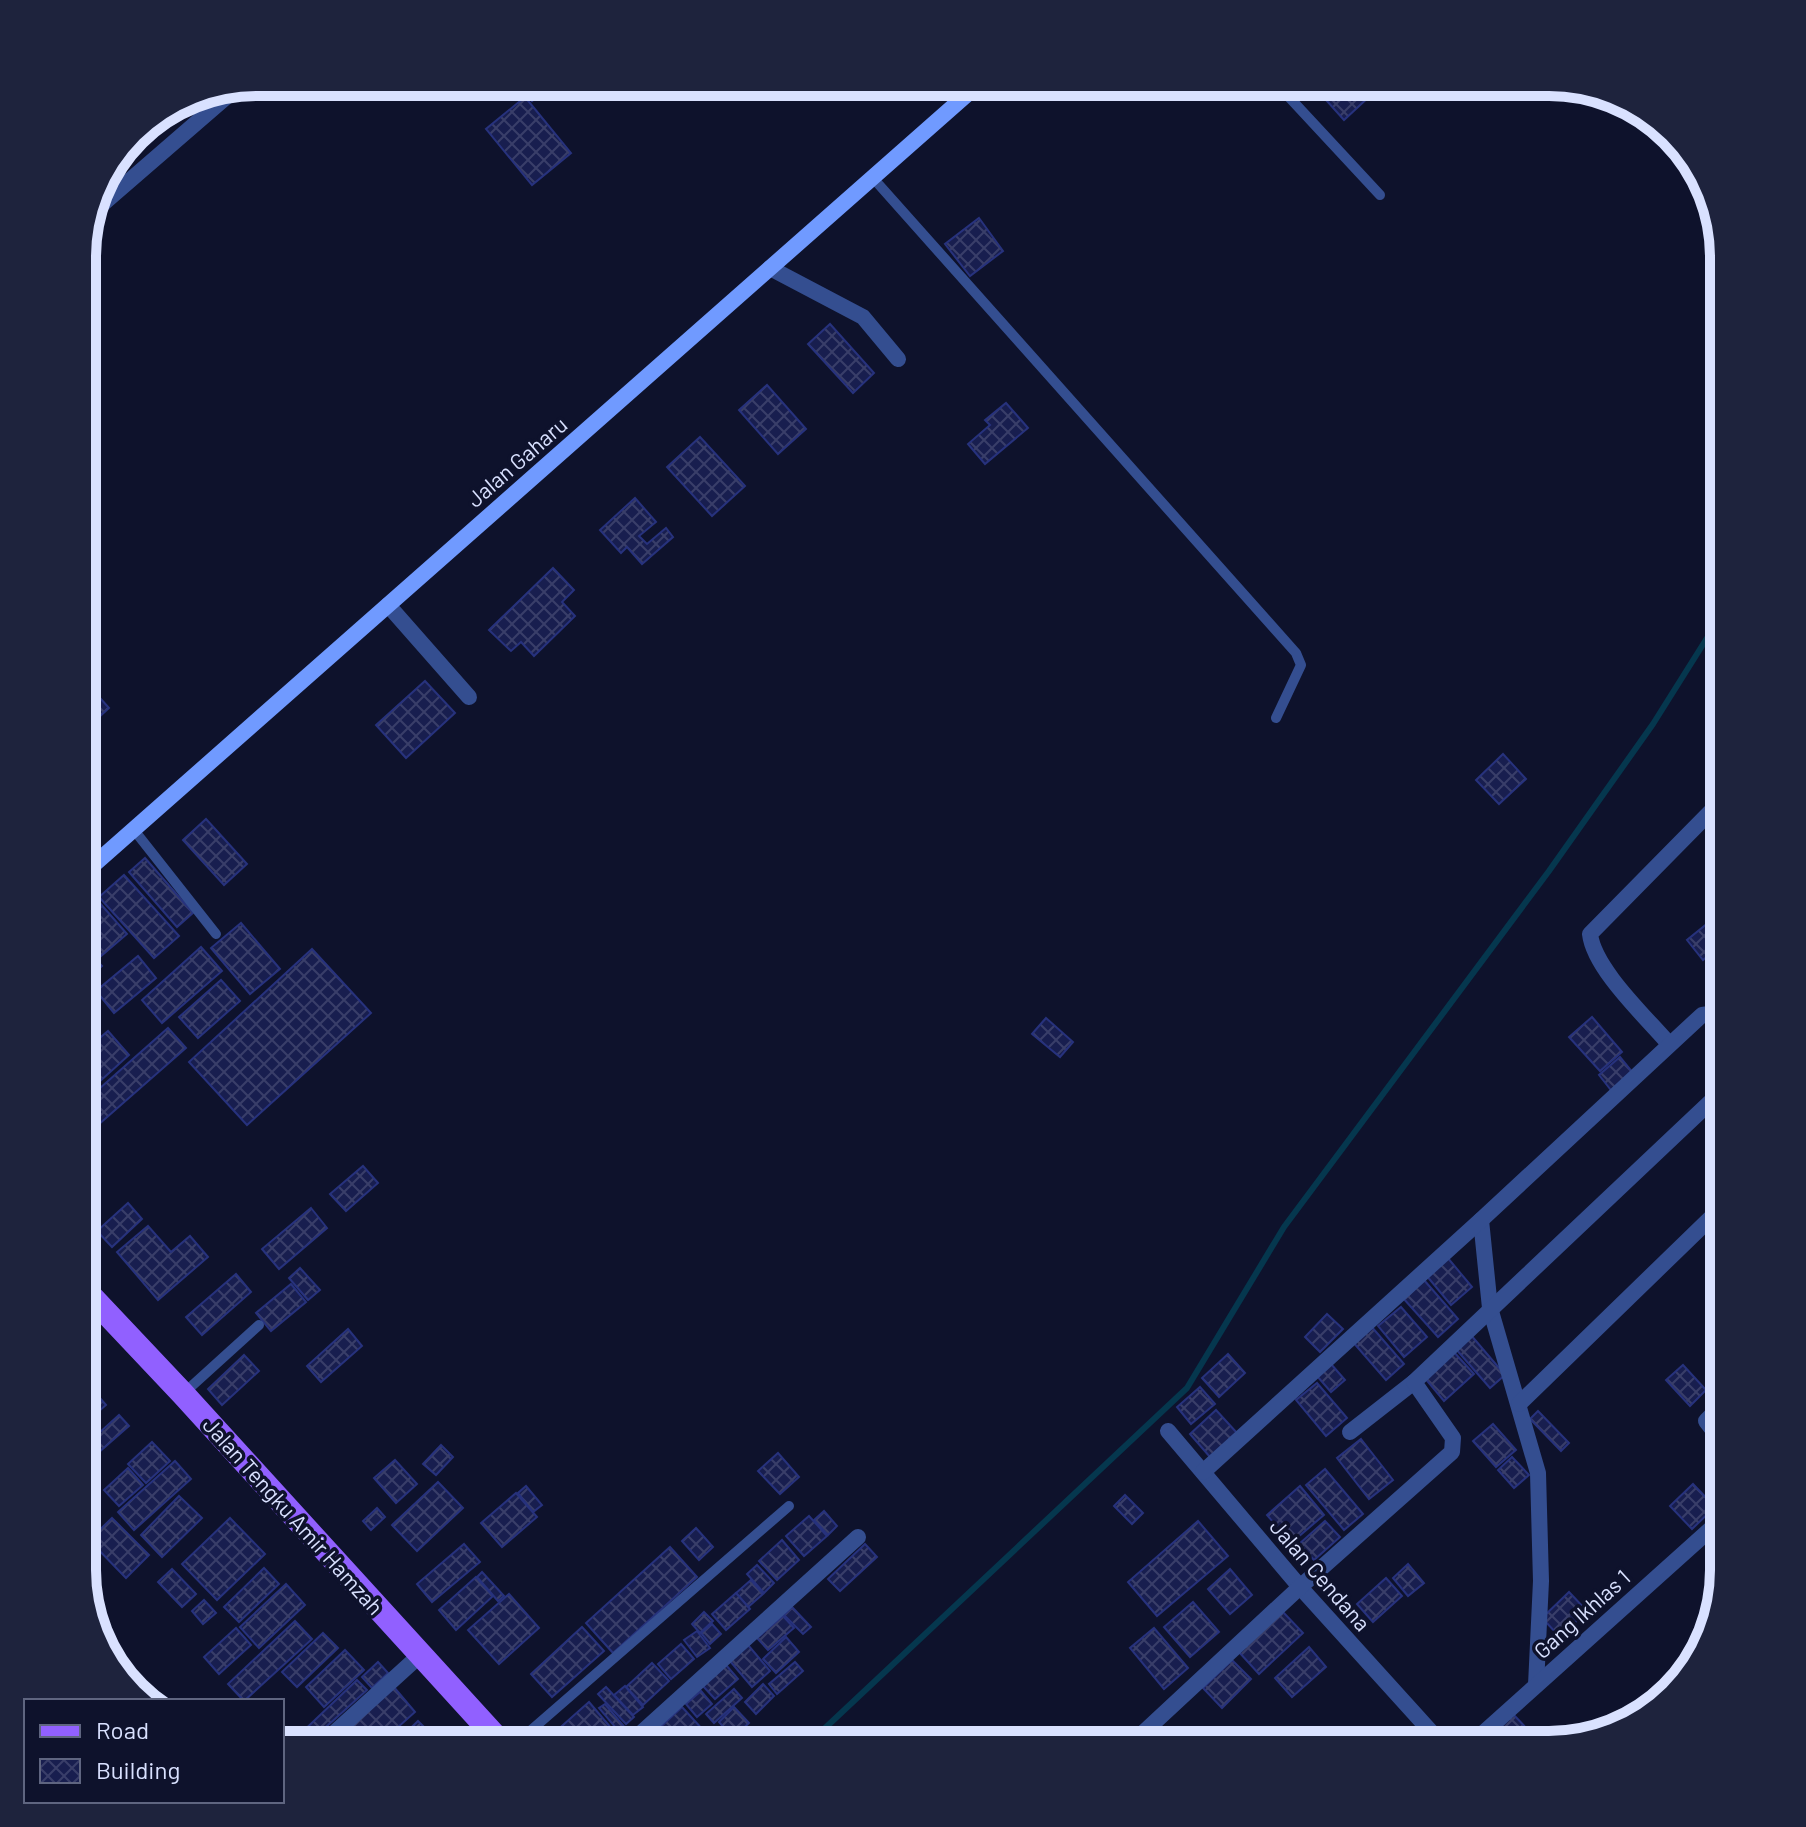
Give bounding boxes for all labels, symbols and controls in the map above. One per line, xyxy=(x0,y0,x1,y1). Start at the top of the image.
street label: Jalan Gaharu xyxy=(461,411,572,512)
street label: Jalan Tengku Amir Hamzah xyxy=(198,1411,389,1619)
street label: Jalan Cendana xyxy=(1265,1513,1376,1636)
street label: Gang Ikhlas 1 xyxy=(1528,1563,1635,1663)
legend xyxy=(24,1699,284,1803)
text: Road xyxy=(96,1715,149,1744)
text: Building xyxy=(96,1755,180,1784)

